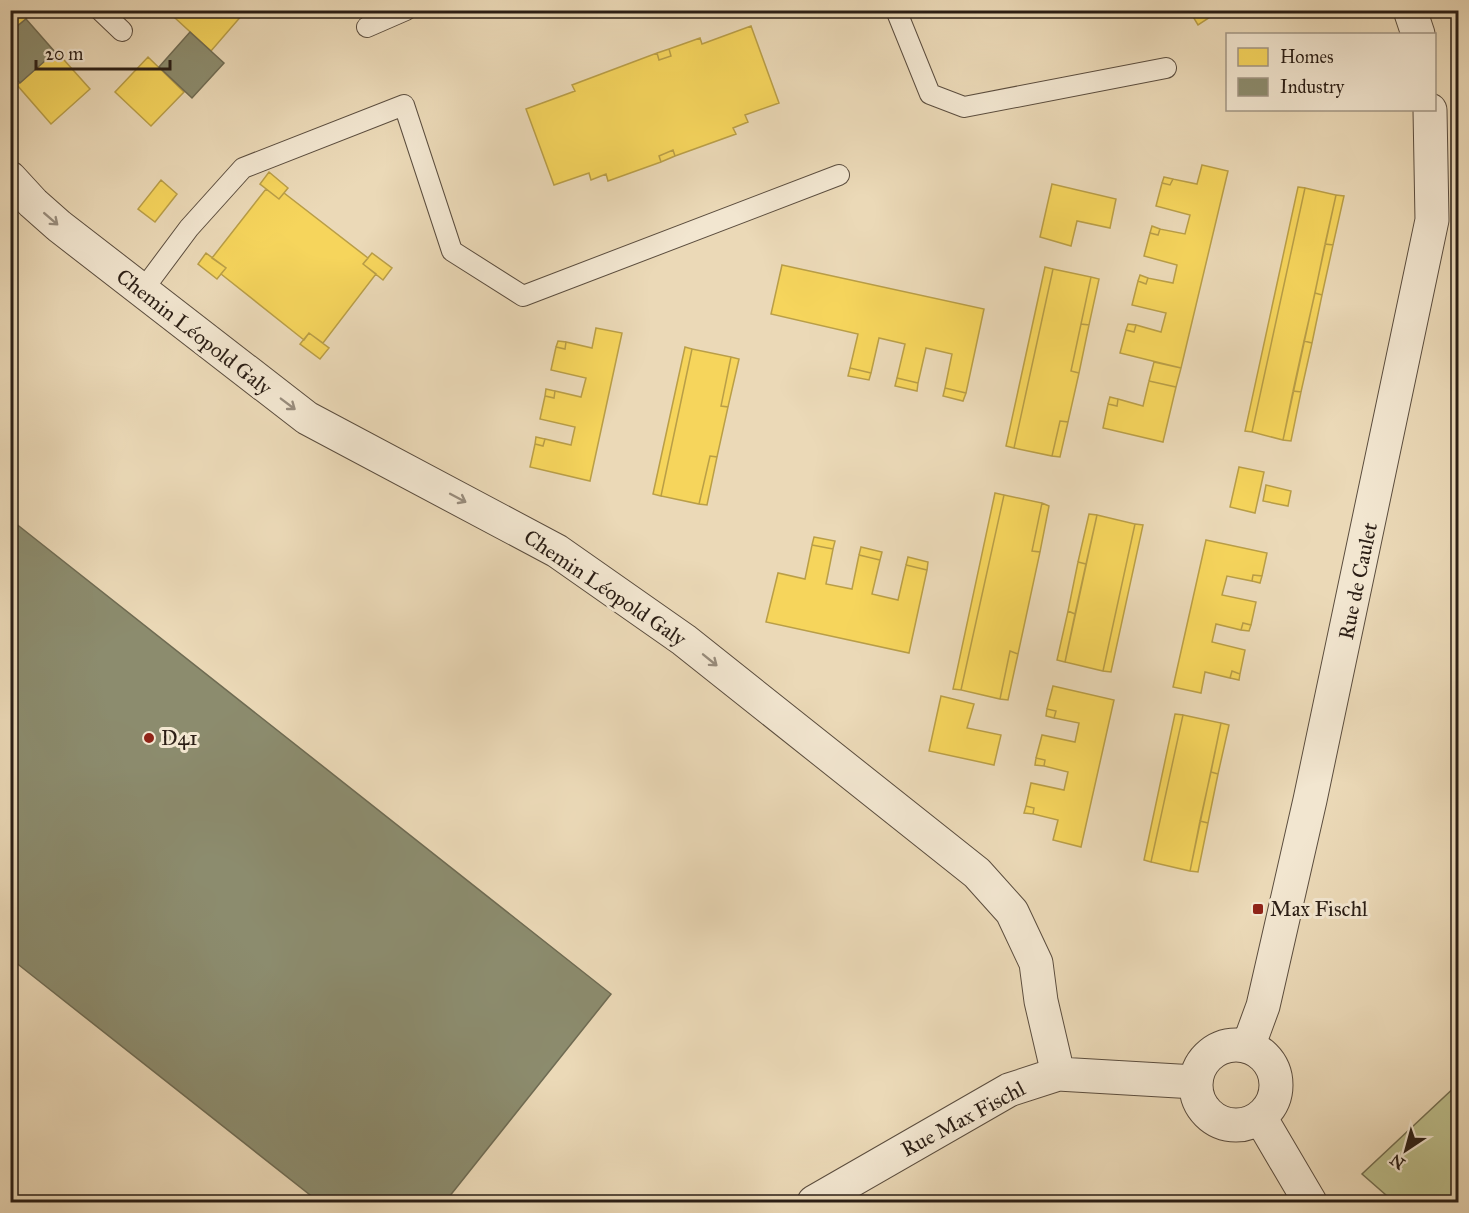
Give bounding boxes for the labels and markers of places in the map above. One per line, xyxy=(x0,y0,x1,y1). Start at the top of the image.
place label: D41 xyxy=(161,725,198,751)
marker: D41 xyxy=(142,731,156,745)
place label: Max Fischl xyxy=(1270,896,1368,922)
marker: Max Fischl xyxy=(1251,902,1265,916)

